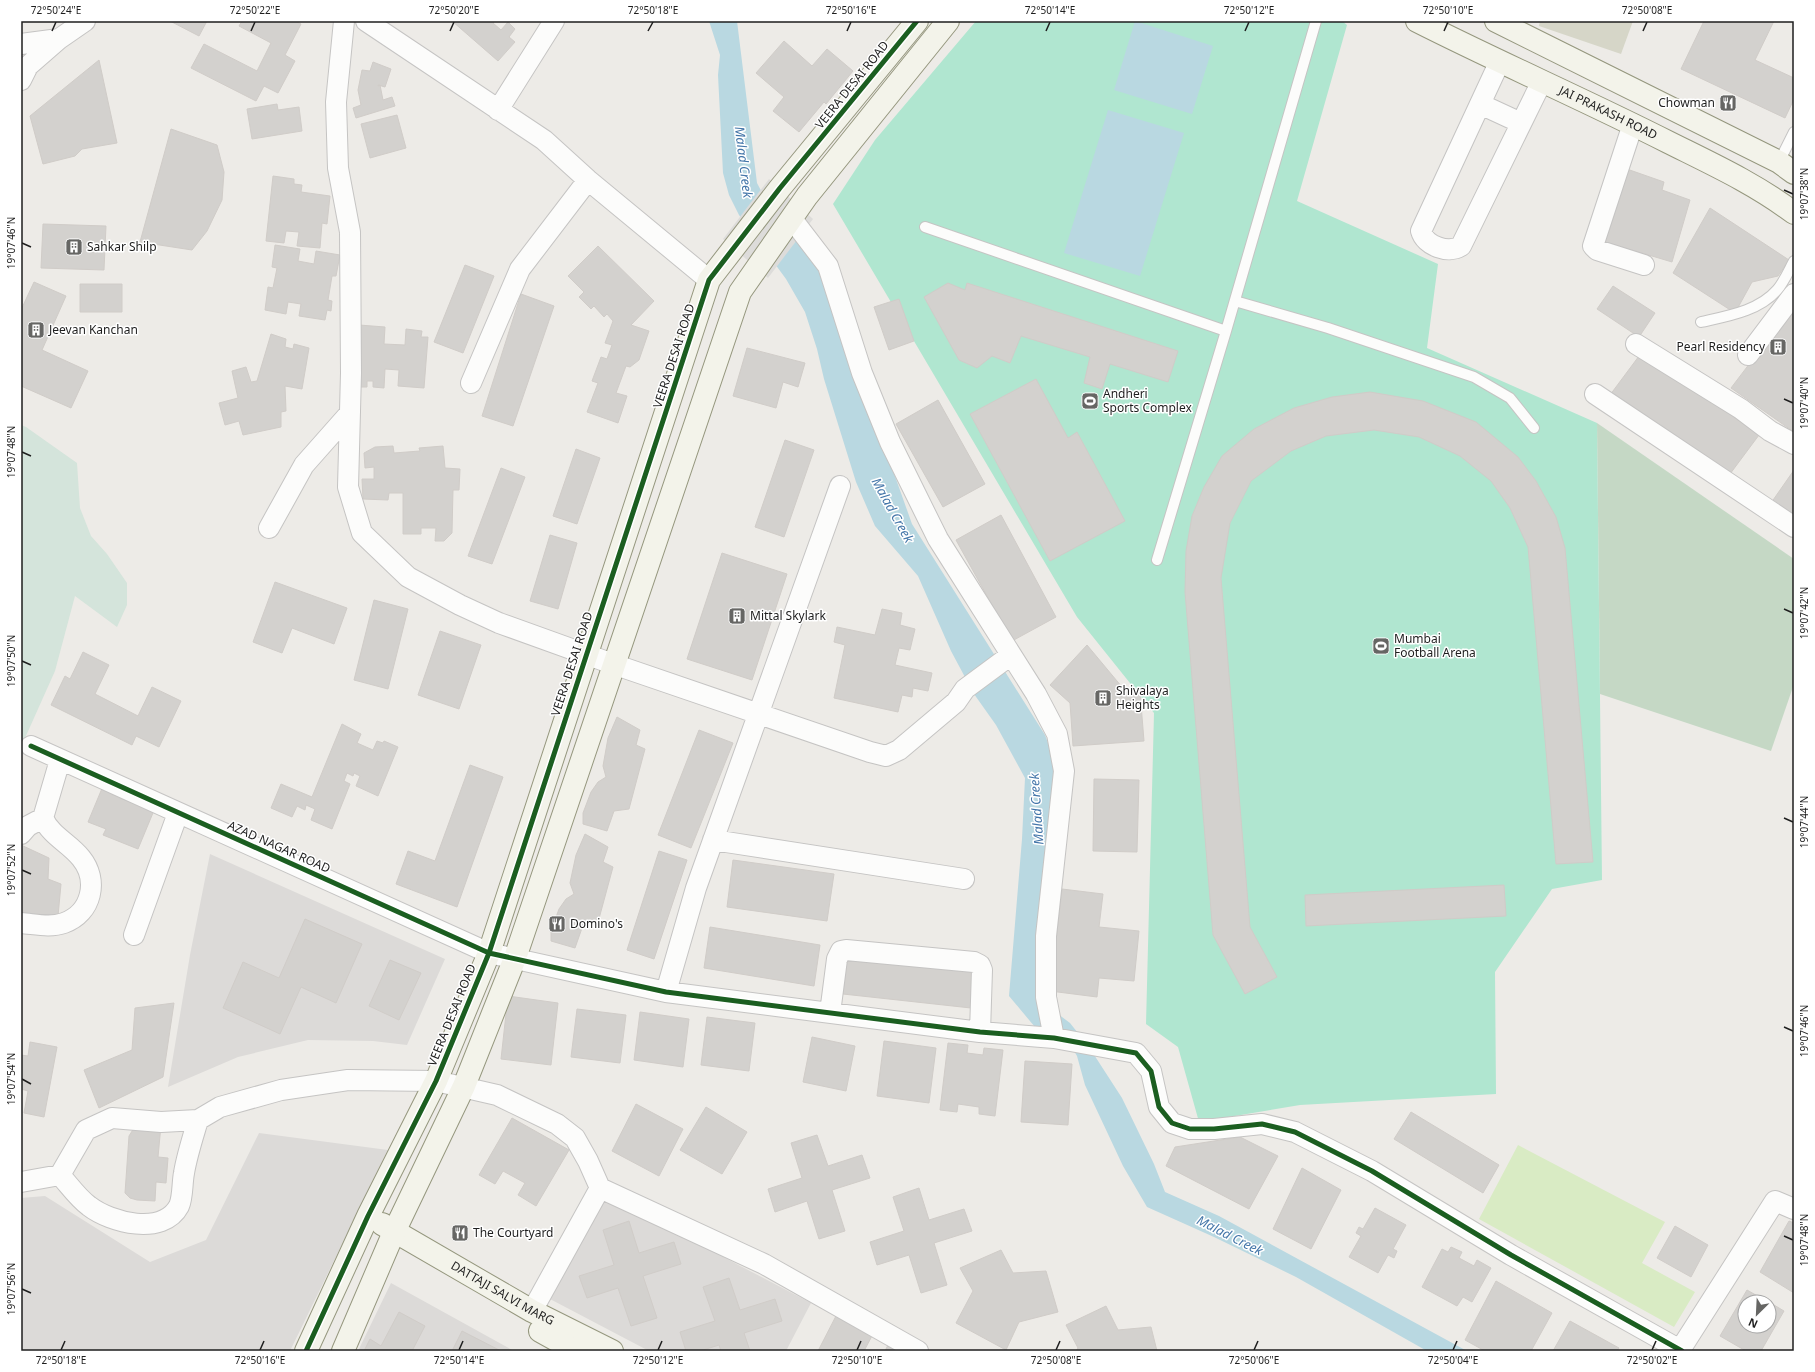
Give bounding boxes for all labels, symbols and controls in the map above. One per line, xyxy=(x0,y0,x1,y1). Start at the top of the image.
text: 72°50'24"E xyxy=(31,3,81,17)
text: 72°50'22"E xyxy=(230,3,280,17)
text: 72°50'20"E xyxy=(429,3,479,17)
text: 72°50'18"E xyxy=(628,3,678,17)
text: 72°50'16"E xyxy=(826,3,876,17)
text: 72°50'14"E xyxy=(1025,3,1075,17)
text: 72°50'12"E xyxy=(1224,3,1274,17)
text: 72°50'10"E xyxy=(1423,3,1473,17)
text: 72°50'08"E xyxy=(1622,3,1672,17)
street label: VEERA DESAI ROAD xyxy=(811,37,893,132)
street label: JAI PRAKASH ROAD xyxy=(1555,81,1661,143)
restaurant icon: Chowman xyxy=(1718,93,1738,113)
place label: Chowman xyxy=(1658,94,1715,111)
water label: Malad Creek xyxy=(731,125,757,199)
text: 19°07'38"N xyxy=(1797,168,1811,220)
text: 19°07'46"N xyxy=(4,217,18,269)
building icon: Sahkar Shilp xyxy=(64,237,84,257)
place label: Sahkar Shilp xyxy=(87,238,157,255)
street label: VEERA DESAI ROAD xyxy=(649,301,698,410)
building icon: Jeevan Kanchan xyxy=(26,320,46,340)
place label: Jeevan Kanchan xyxy=(48,321,138,338)
building icon: Pearl Residency xyxy=(1768,337,1788,357)
place label: Pearl Residency xyxy=(1677,338,1766,355)
text: 19°07'40"N xyxy=(1797,377,1811,429)
place label: Andheri Sports Complex xyxy=(1103,385,1192,416)
sports icon: Andheri Sports Complex xyxy=(1080,391,1100,411)
text: 19°07'48"N xyxy=(4,426,18,478)
water label: Malad Creek xyxy=(868,474,919,546)
text: 19°07'42"N xyxy=(1797,587,1811,639)
building icon: Mittal Skylark xyxy=(727,606,747,626)
place label: Mittal Skylark xyxy=(750,607,826,624)
street label: VEERA DESAI ROAD xyxy=(547,609,596,718)
place label: Mumbai Football Arena xyxy=(1394,630,1476,661)
text: 19°07'50"N xyxy=(4,635,18,687)
sports icon: Mumbai Football Arena xyxy=(1371,636,1391,656)
place label: Shivalaya Heights xyxy=(1116,682,1169,713)
building icon: Shivalaya Heights xyxy=(1093,688,1113,708)
water label: Malad Creek xyxy=(1024,772,1047,846)
text: 19°07'44"N xyxy=(1797,796,1811,848)
street label: AZAD NAGAR ROAD xyxy=(225,816,333,877)
text: 19°07'52"N xyxy=(4,844,18,896)
restaurant icon: Domino's xyxy=(547,914,567,934)
place label: Domino's xyxy=(570,915,623,932)
street label: VEERA DESAI ROAD xyxy=(423,961,480,1068)
text: 19°07'46"N xyxy=(1797,1005,1811,1057)
text: 19°07'54"N xyxy=(4,1053,18,1105)
water label: Malad Creek xyxy=(1194,1211,1267,1260)
text: 19°07'48"N xyxy=(1797,1214,1811,1266)
restaurant icon: The Courtyard xyxy=(450,1223,470,1243)
place label: The Courtyard xyxy=(473,1224,553,1241)
street label: DATTAJI SALVI MARG xyxy=(448,1257,557,1329)
text: 19°07'56"N xyxy=(4,1263,18,1315)
north arrow xyxy=(1737,1294,1777,1334)
text: N xyxy=(1746,1315,1760,1332)
text: 72°50'18"E xyxy=(36,1353,86,1367)
text: 72°50'16"E xyxy=(235,1353,285,1367)
text: 72°50'14"E xyxy=(434,1353,484,1367)
text: 72°50'12"E xyxy=(633,1353,683,1367)
text: 72°50'10"E xyxy=(832,1353,882,1367)
text: 72°50'08"E xyxy=(1031,1353,1081,1367)
text: 72°50'06"E xyxy=(1229,1353,1279,1367)
text: 72°50'04"E xyxy=(1428,1353,1478,1367)
text: 72°50'02"E xyxy=(1627,1353,1677,1367)

